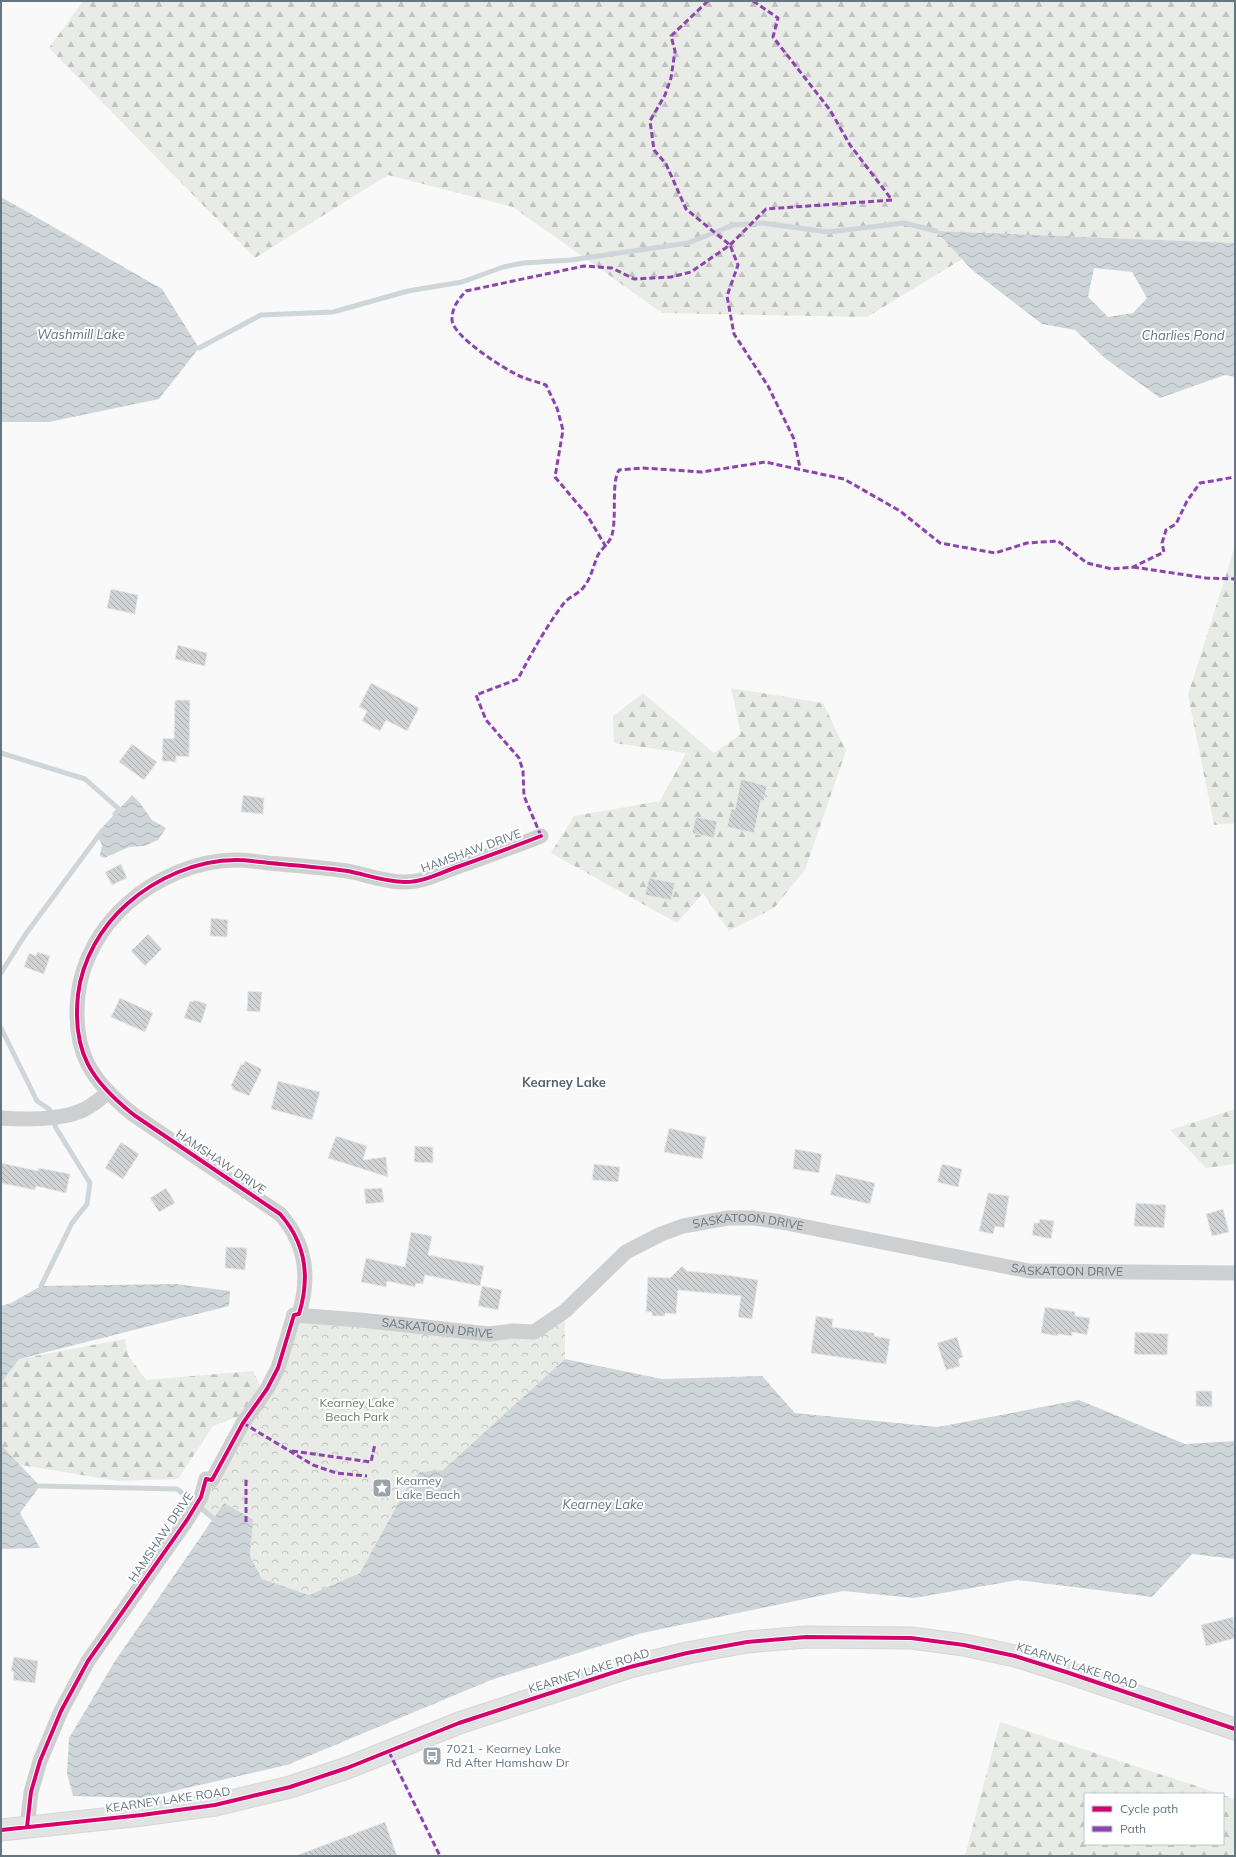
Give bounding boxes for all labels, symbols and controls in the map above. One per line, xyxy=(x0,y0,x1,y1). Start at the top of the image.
water label: Washmill Lake xyxy=(37,326,125,342)
water label: Charlies Pond xyxy=(1141,327,1225,343)
street label: HAMSHAW DRIVE xyxy=(419,825,523,876)
district label: Kearney Lake xyxy=(522,1074,606,1091)
street label: HAMSHAW DRIVE xyxy=(173,1126,269,1197)
street label: SASKATOON DRIVE xyxy=(691,1209,805,1233)
street label: SASKATOON DRIVE xyxy=(1010,1260,1123,1279)
street label: SASKATOON DRIVE xyxy=(381,1314,494,1341)
park label: Kearney Lake Beach Park xyxy=(320,1395,394,1424)
place label: Kearney Lake Beach xyxy=(396,1473,460,1502)
place icon: Kearney Lake Beach xyxy=(371,1477,393,1499)
street label: HAMSHAW DRIVE xyxy=(125,1489,196,1585)
water label: Kearney Lake xyxy=(562,1496,644,1512)
street label: KEARNEY LAKE ROAD xyxy=(1015,1639,1139,1692)
street label: KEARNEY LAKE ROAD xyxy=(526,1645,651,1696)
place label: 7021 - Kearney Lake Rd After Hamshaw Dr xyxy=(446,1741,570,1770)
bus stop icon: 7021 - Kearney Lake Rd After Hamshaw Dr xyxy=(421,1745,443,1767)
street label: KEARNEY LAKE ROAD xyxy=(104,1783,231,1816)
legend xyxy=(1084,1793,1224,1845)
text: Cycle path xyxy=(1120,1801,1178,1816)
text: Path xyxy=(1120,1821,1146,1836)

